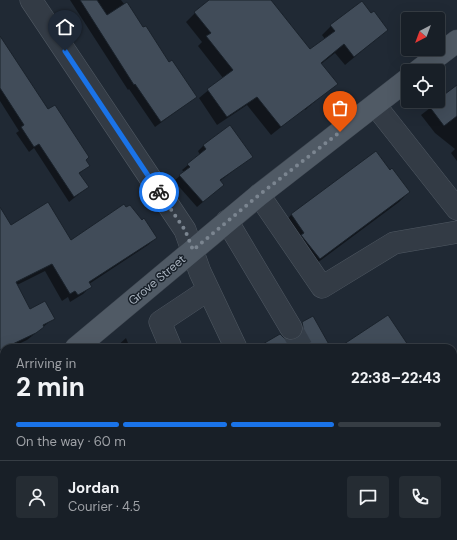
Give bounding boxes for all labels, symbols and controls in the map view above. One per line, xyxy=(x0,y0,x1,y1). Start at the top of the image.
pin xyxy=(48,10,82,51)
north arrow xyxy=(401,12,445,56)
map controls xyxy=(401,12,445,108)
icon: home xyxy=(54,16,76,38)
button: locate xyxy=(401,64,445,108)
pin xyxy=(323,91,357,132)
icon: bag xyxy=(329,97,351,119)
courier xyxy=(139,172,179,212)
icon: bike xyxy=(148,181,170,203)
street label: Grove Street xyxy=(125,251,189,309)
text: Arriving in xyxy=(16,355,76,372)
text: 22:38–22:43 xyxy=(351,368,441,388)
text: 2 min xyxy=(16,370,85,404)
text: On the way · 60 m xyxy=(16,433,126,450)
button: person xyxy=(16,476,58,518)
button: chat xyxy=(347,476,389,518)
button: phone xyxy=(399,476,441,518)
text: Jordan xyxy=(68,478,119,498)
text: Courier · 4.5 xyxy=(68,498,141,515)

